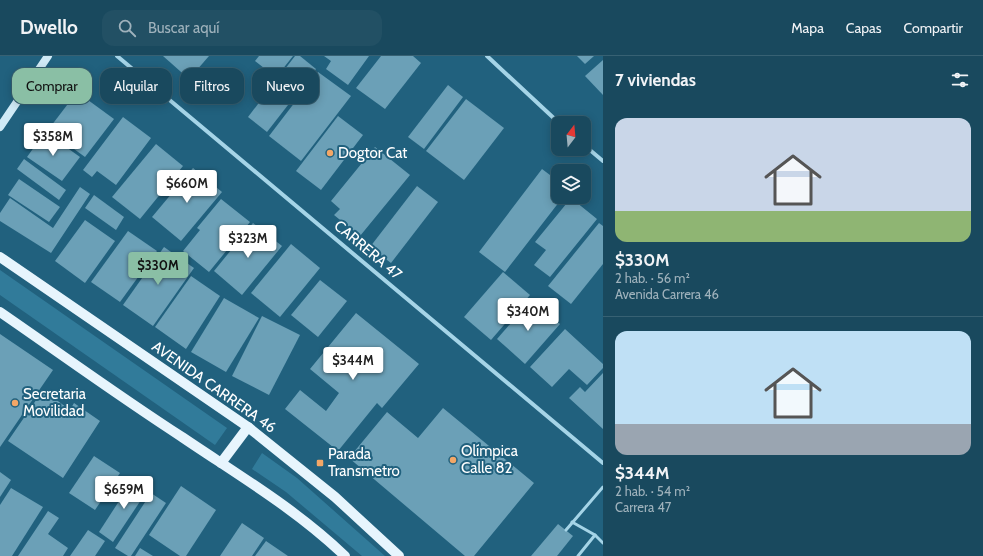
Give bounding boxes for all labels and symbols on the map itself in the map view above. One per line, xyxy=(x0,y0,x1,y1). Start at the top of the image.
north arrow xyxy=(551,116,591,156)
pin: $358M xyxy=(25,123,81,157)
place label: Dogtor Cat xyxy=(338,144,407,162)
marker: Dogtor Cat xyxy=(325,148,335,158)
pin: $660M xyxy=(159,170,215,204)
street label: CARRERA 47 xyxy=(331,217,406,284)
pin: $323M xyxy=(220,225,276,259)
pin: $330M xyxy=(130,252,186,286)
pin: $340M xyxy=(500,298,556,332)
street label: AVENIDA CARRERA 46 xyxy=(148,337,280,437)
pin: $344M xyxy=(325,347,381,381)
place label: Secretaria Movilidad xyxy=(23,385,87,420)
marker: Secretaria Movilidad xyxy=(10,398,20,408)
place label: Olímpica Calle 82 xyxy=(461,442,519,477)
place label: Parada Transmetro xyxy=(328,445,400,480)
marker: Olímpica Calle 82 xyxy=(448,455,458,465)
marker: Parada Transmetro xyxy=(315,458,325,468)
pin: $659M xyxy=(96,476,152,510)

